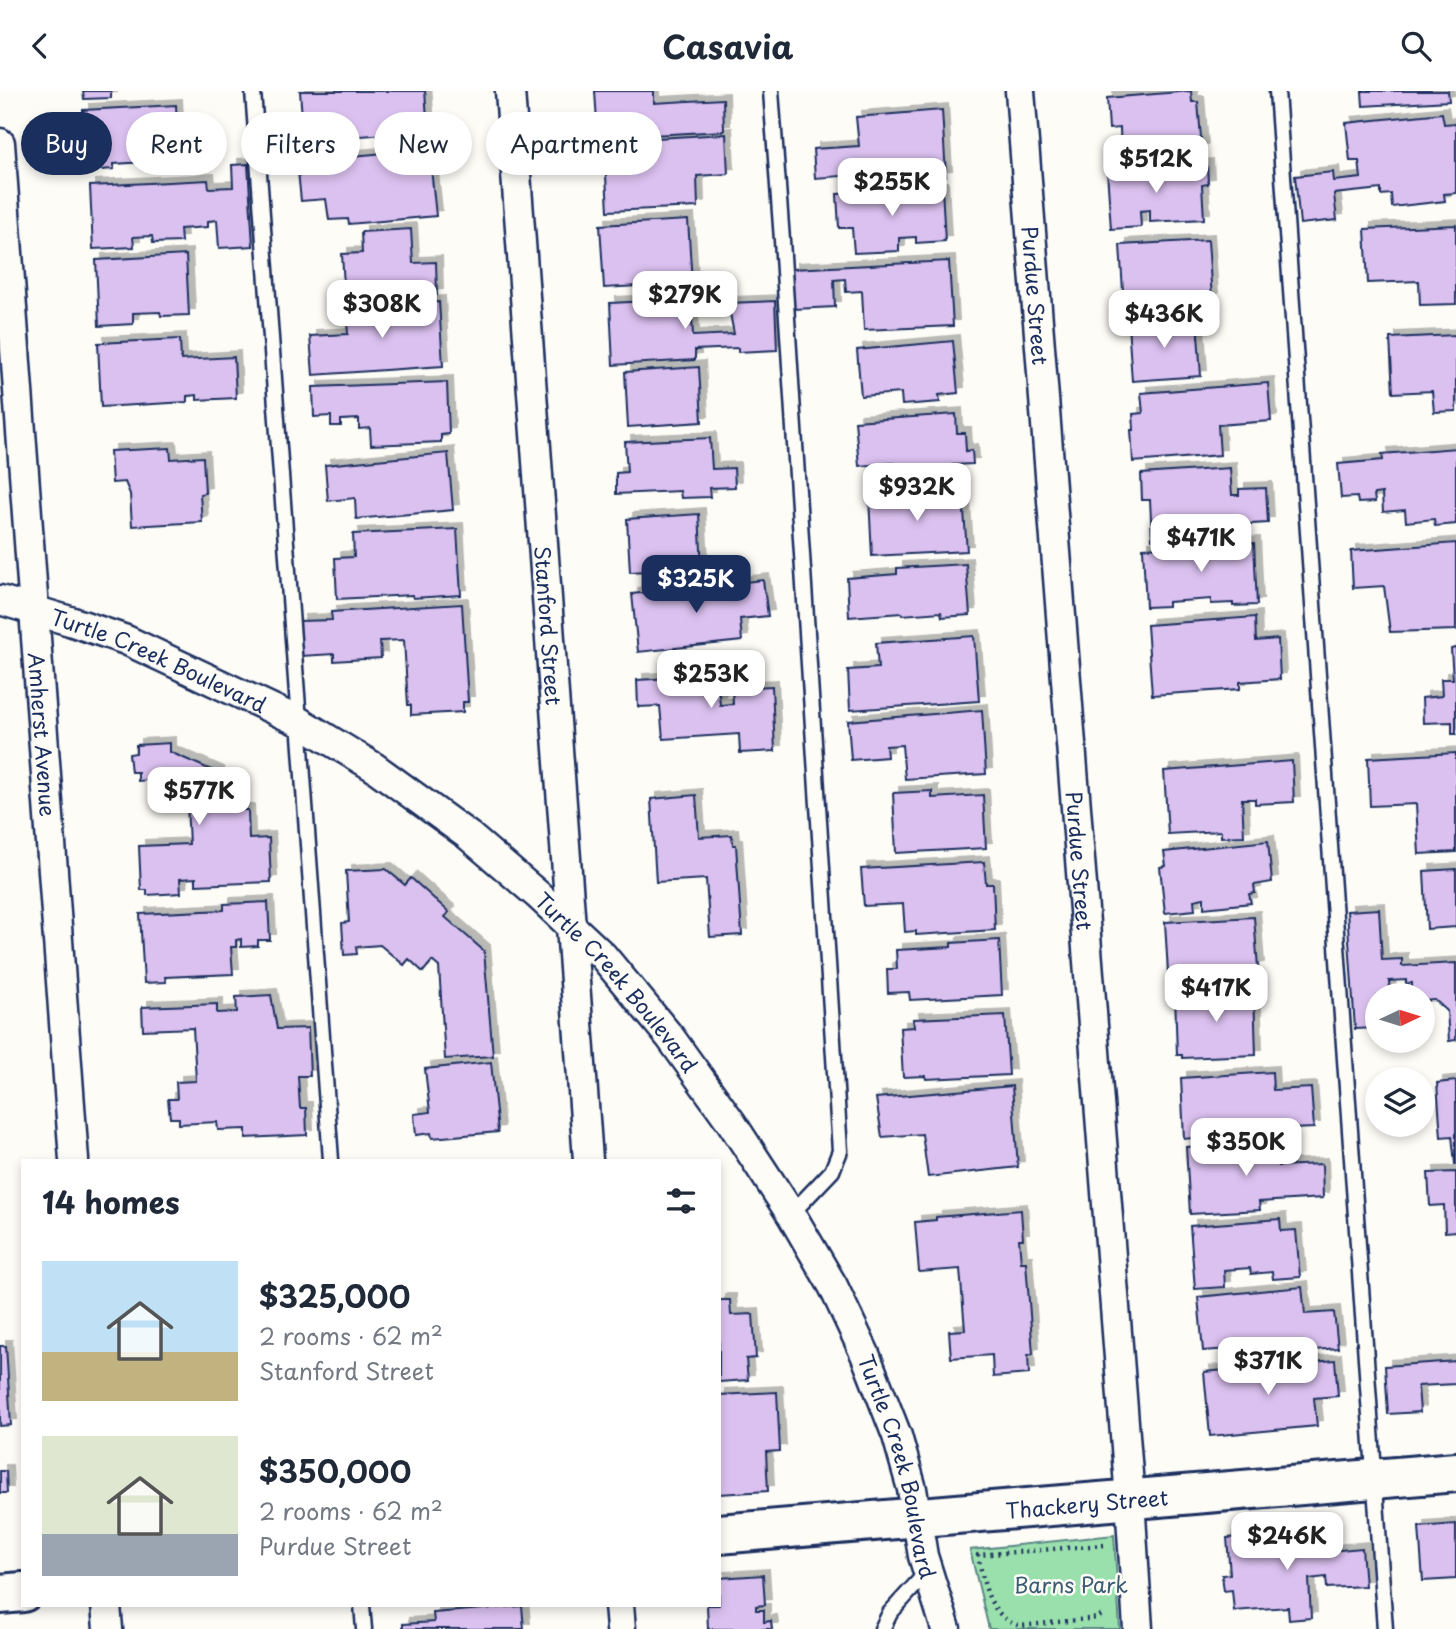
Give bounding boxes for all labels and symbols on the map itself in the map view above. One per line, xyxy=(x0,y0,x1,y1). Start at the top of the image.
pin: $512K xyxy=(1107,135,1205,195)
pin: $255K xyxy=(843,159,941,218)
street label: Purdue Street xyxy=(1015,225,1057,366)
pin: $279K xyxy=(636,271,734,331)
pin: $308K xyxy=(333,281,431,340)
pin: $436K xyxy=(1115,291,1213,350)
pin: $932K xyxy=(868,463,966,523)
pin: $471K xyxy=(1152,515,1250,574)
street label: Stanford Street xyxy=(527,545,571,706)
pin: $325K xyxy=(647,555,745,615)
street label: Turtle Creek Boulevard xyxy=(47,600,272,720)
street label: Amherst Avenue xyxy=(21,651,65,818)
pin: $253K xyxy=(662,651,760,710)
pin: $577K xyxy=(150,767,248,827)
street label: Purdue Street xyxy=(1059,790,1102,931)
street label: Turtle Creek Boulevard xyxy=(528,884,706,1079)
pin: $417K xyxy=(1167,965,1265,1024)
north arrow xyxy=(1365,983,1435,1053)
pin: $350K xyxy=(1197,1119,1295,1178)
pin: $371K xyxy=(1219,1337,1317,1397)
street label: Turtle Creek Boulevard xyxy=(851,1349,945,1582)
street label: Thackery Street xyxy=(1004,1480,1169,1526)
pin: $246K xyxy=(1238,1513,1336,1572)
park label: Barns Park xyxy=(1014,1568,1128,1600)

